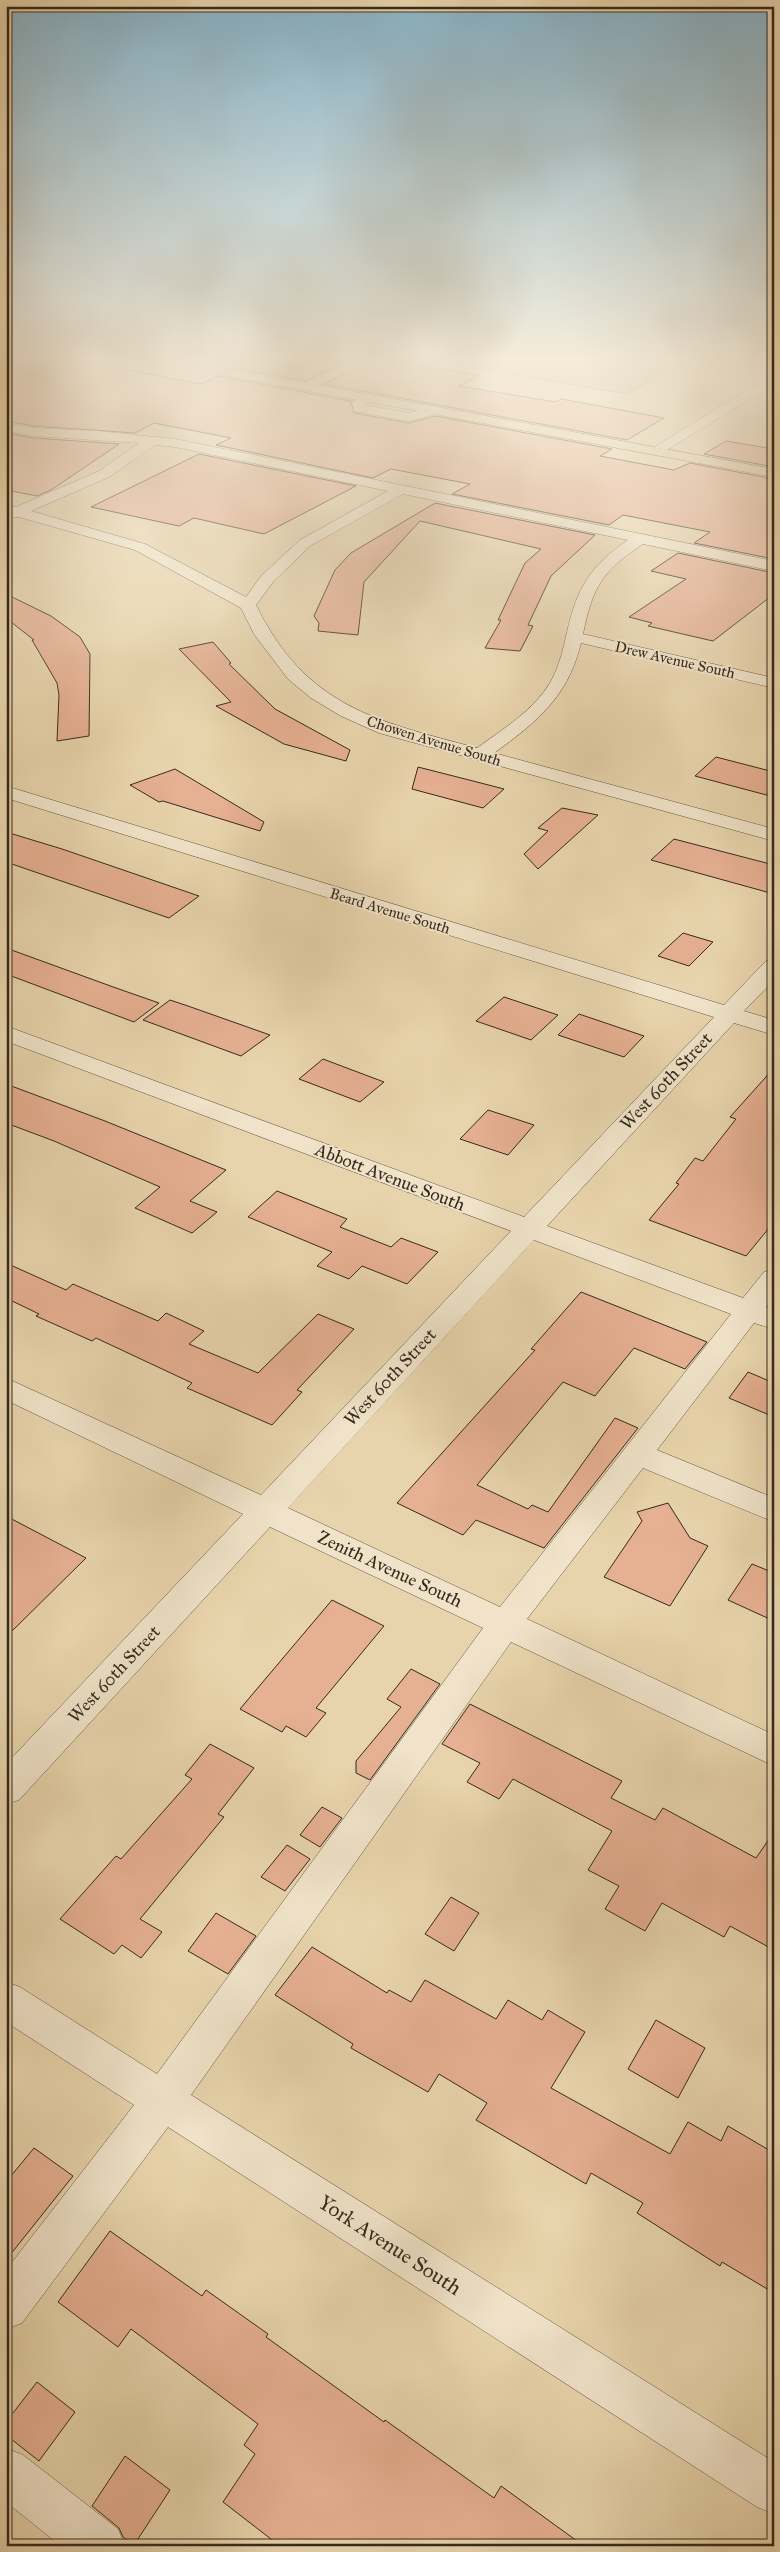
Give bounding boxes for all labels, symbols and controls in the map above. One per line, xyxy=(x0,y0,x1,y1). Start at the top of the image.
street label: Drew Avenue South xyxy=(613,637,738,683)
street label: Chowen Avenue South xyxy=(365,712,504,770)
street label: Beard Avenue South xyxy=(328,884,453,938)
street label: West 60th Street xyxy=(615,1027,717,1134)
street label: Abbott Avenue South xyxy=(311,1138,468,1216)
street label: West 60th Street xyxy=(339,1323,441,1430)
street label: Zenith Avenue South xyxy=(314,1526,466,1612)
street label: West 60th Street xyxy=(63,1620,165,1727)
street label: York Avenue South xyxy=(314,2189,467,2301)

